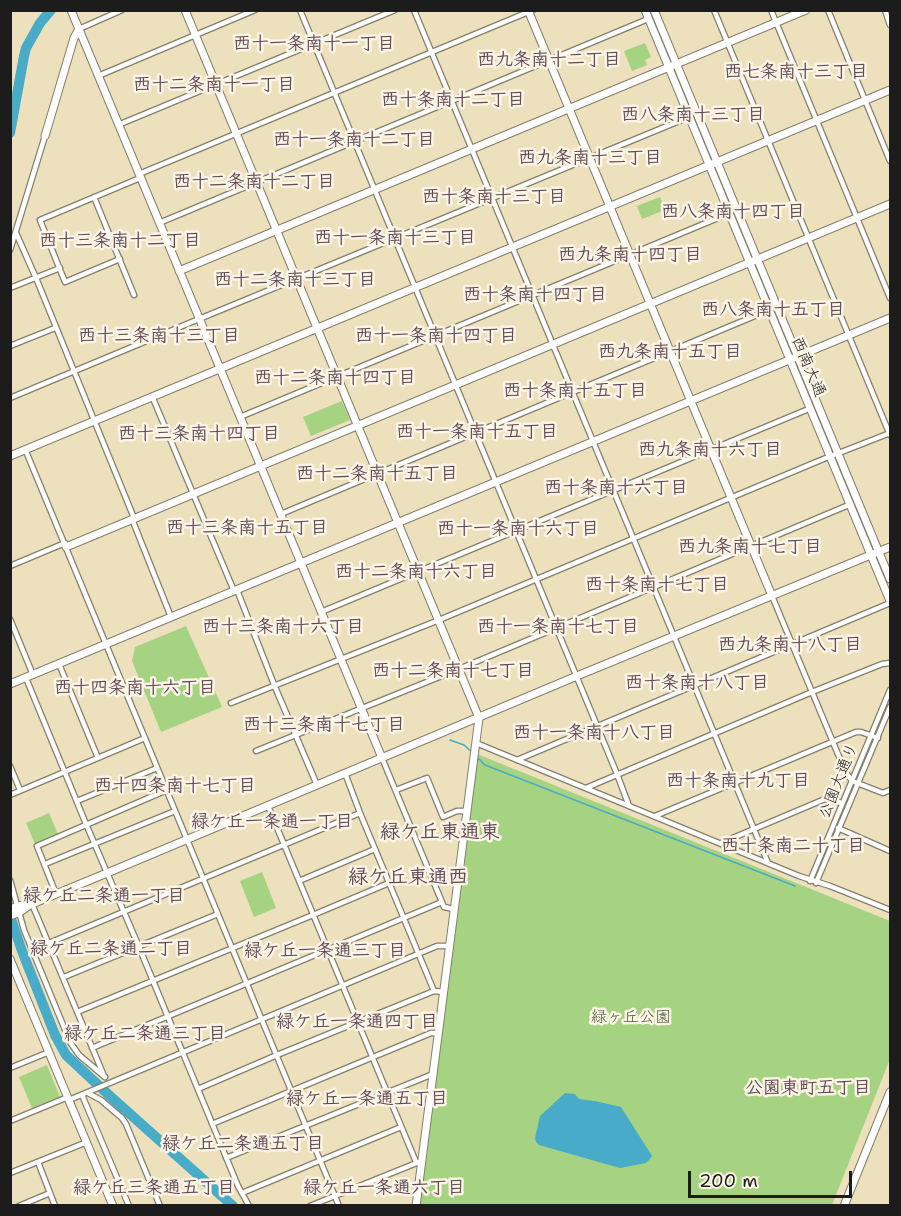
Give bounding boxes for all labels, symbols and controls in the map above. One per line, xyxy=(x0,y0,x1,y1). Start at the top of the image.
district label: 西十一条南十一丁目 xyxy=(233,33,395,55)
district label: 西九条南十二丁目 xyxy=(477,49,621,71)
district label: 西七条南十三丁目 xyxy=(724,61,868,83)
district label: 西十二条南十一丁目 xyxy=(133,74,295,96)
district label: 西十条南十二丁目 xyxy=(381,89,525,111)
district label: 西八条南十三丁目 xyxy=(621,104,765,126)
district label: 西十一条南十二丁目 xyxy=(273,129,435,151)
district label: 西九条南十三丁目 xyxy=(518,147,662,169)
district label: 西十二条南十二丁目 xyxy=(173,171,335,193)
district label: 西十条南十三丁目 xyxy=(422,186,566,208)
district label: 西八条南十四丁目 xyxy=(661,201,805,223)
district label: 西十一条南十三丁目 xyxy=(314,227,476,249)
district label: 西十三条南十二丁目 xyxy=(39,230,201,252)
district label: 西九条南十四丁目 xyxy=(558,244,702,266)
district label: 西十二条南十三丁目 xyxy=(214,269,376,291)
district label: 西十条南十四丁目 xyxy=(463,284,607,306)
district label: 西八条南十五丁目 xyxy=(701,299,845,321)
district label: 西十三条南十三丁目 xyxy=(78,325,240,347)
district label: 西十一条南十四丁目 xyxy=(355,325,517,347)
street label: 西南大通 xyxy=(787,334,829,400)
district label: 西九条南十五丁目 xyxy=(598,341,742,363)
district label: 西十二条南十四丁目 xyxy=(254,367,416,389)
district label: 西十条南十五丁目 xyxy=(503,380,647,402)
district label: 西十一条南十五丁目 xyxy=(396,421,558,443)
district label: 西十三条南十四丁目 xyxy=(118,423,280,445)
district label: 西九条南十六丁目 xyxy=(638,439,782,461)
district label: 西十二条南十五丁目 xyxy=(296,463,458,485)
district label: 西十条南十六丁目 xyxy=(544,477,688,499)
district label: 西十三条南十五丁目 xyxy=(166,517,328,539)
district label: 西十一条南十六丁目 xyxy=(437,518,599,540)
district label: 西九条南十七丁目 xyxy=(678,536,822,558)
district label: 西十二条南十六丁目 xyxy=(335,561,497,583)
district label: 西十条南十七丁目 xyxy=(585,574,729,596)
district label: 西十三条南十六丁目 xyxy=(202,616,364,638)
district label: 西十一条南十七丁目 xyxy=(477,616,639,638)
district label: 西九条南十八丁目 xyxy=(718,634,862,656)
district label: 西十二条南十七丁目 xyxy=(372,660,534,682)
district label: 西十条南十八丁目 xyxy=(625,672,769,694)
district label: 西十四条南十六丁目 xyxy=(54,677,216,699)
district label: 西十三条南十七丁目 xyxy=(243,714,405,736)
district label: 西十一条南十八丁目 xyxy=(513,722,675,744)
street label: 公園大通り xyxy=(815,740,863,822)
district label: 西十条南十九丁目 xyxy=(666,770,810,792)
district label: 西十四条南十七丁目 xyxy=(94,775,256,797)
district label: 緑ケ丘一条通一丁目 xyxy=(191,811,353,833)
district label: 緑ケ丘東通東 xyxy=(380,821,500,845)
district label: 西十条南二十丁目 xyxy=(721,835,865,857)
district label: 緑ケ丘東通西 xyxy=(348,866,468,890)
district label: 緑ケ丘二条通一丁目 xyxy=(23,885,185,907)
district label: 緑ケ丘二条通二丁目 xyxy=(30,938,192,960)
district label: 緑ケ丘一条通三丁目 xyxy=(244,940,406,962)
park label: 緑ヶ丘公園 xyxy=(591,1008,671,1028)
district label: 緑ケ丘一条通四丁目 xyxy=(276,1011,438,1033)
district label: 緑ケ丘二条通三丁目 xyxy=(64,1023,226,1045)
district label: 公園東町五丁目 xyxy=(745,1077,871,1099)
district label: 緑ケ丘一条通五丁目 xyxy=(286,1088,448,1110)
district label: 緑ケ丘二条通五丁目 xyxy=(162,1133,324,1155)
scale bar xyxy=(691,1159,854,1197)
text: 200 m xyxy=(699,1169,758,1193)
district label: 緑ケ丘三条通五丁目 xyxy=(73,1177,235,1199)
district label: 緑ケ丘一条通六丁目 xyxy=(303,1177,465,1199)

